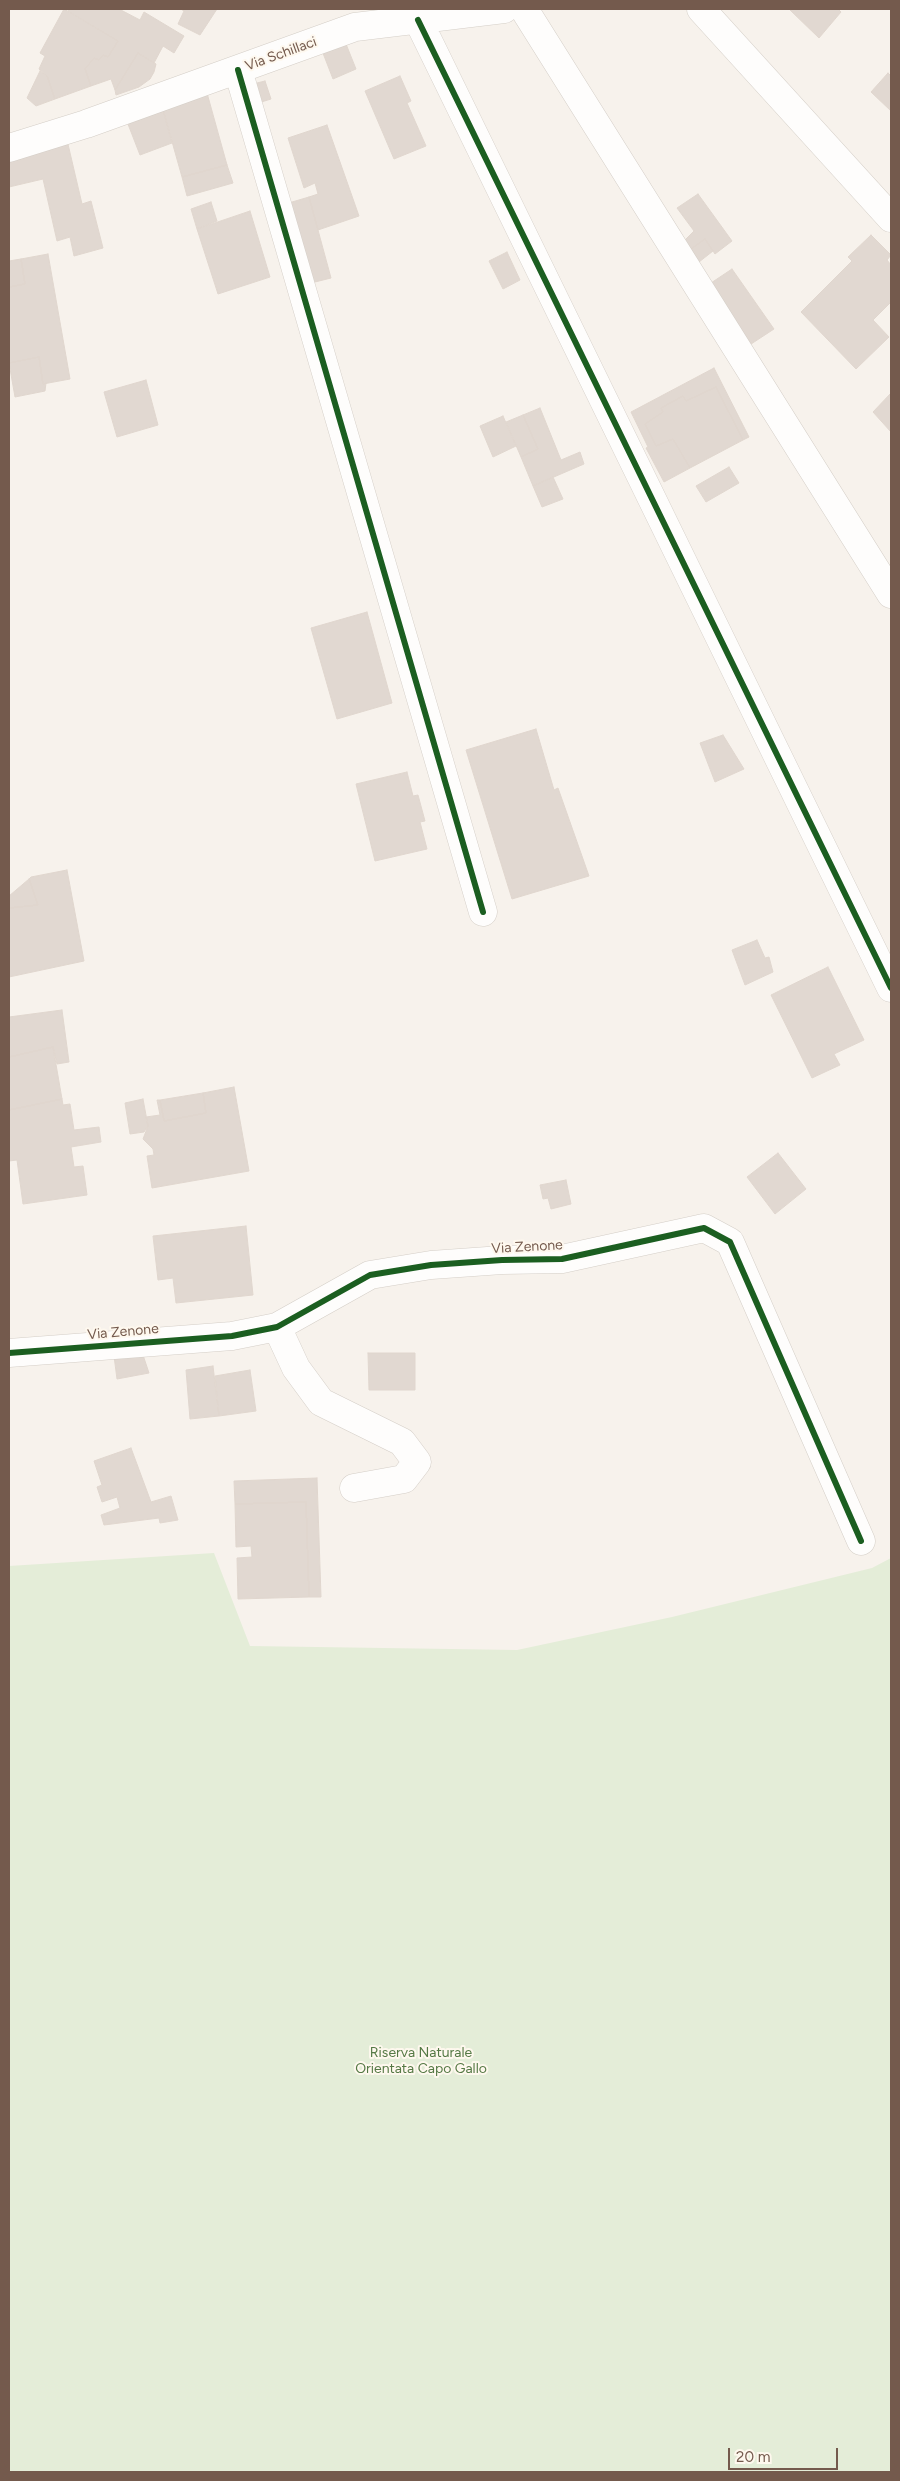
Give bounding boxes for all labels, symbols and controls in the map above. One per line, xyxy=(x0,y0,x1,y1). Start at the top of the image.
street label: Via Schillaci xyxy=(243,33,319,75)
street label: Via Zenone xyxy=(491,1237,563,1257)
street label: Via Zenone xyxy=(87,1321,159,1343)
park label: Riserva Naturale Orientata Capo Gallo xyxy=(355,2045,487,2078)
scale bar xyxy=(730,2438,840,2470)
text: 20 m xyxy=(736,2448,770,2466)

